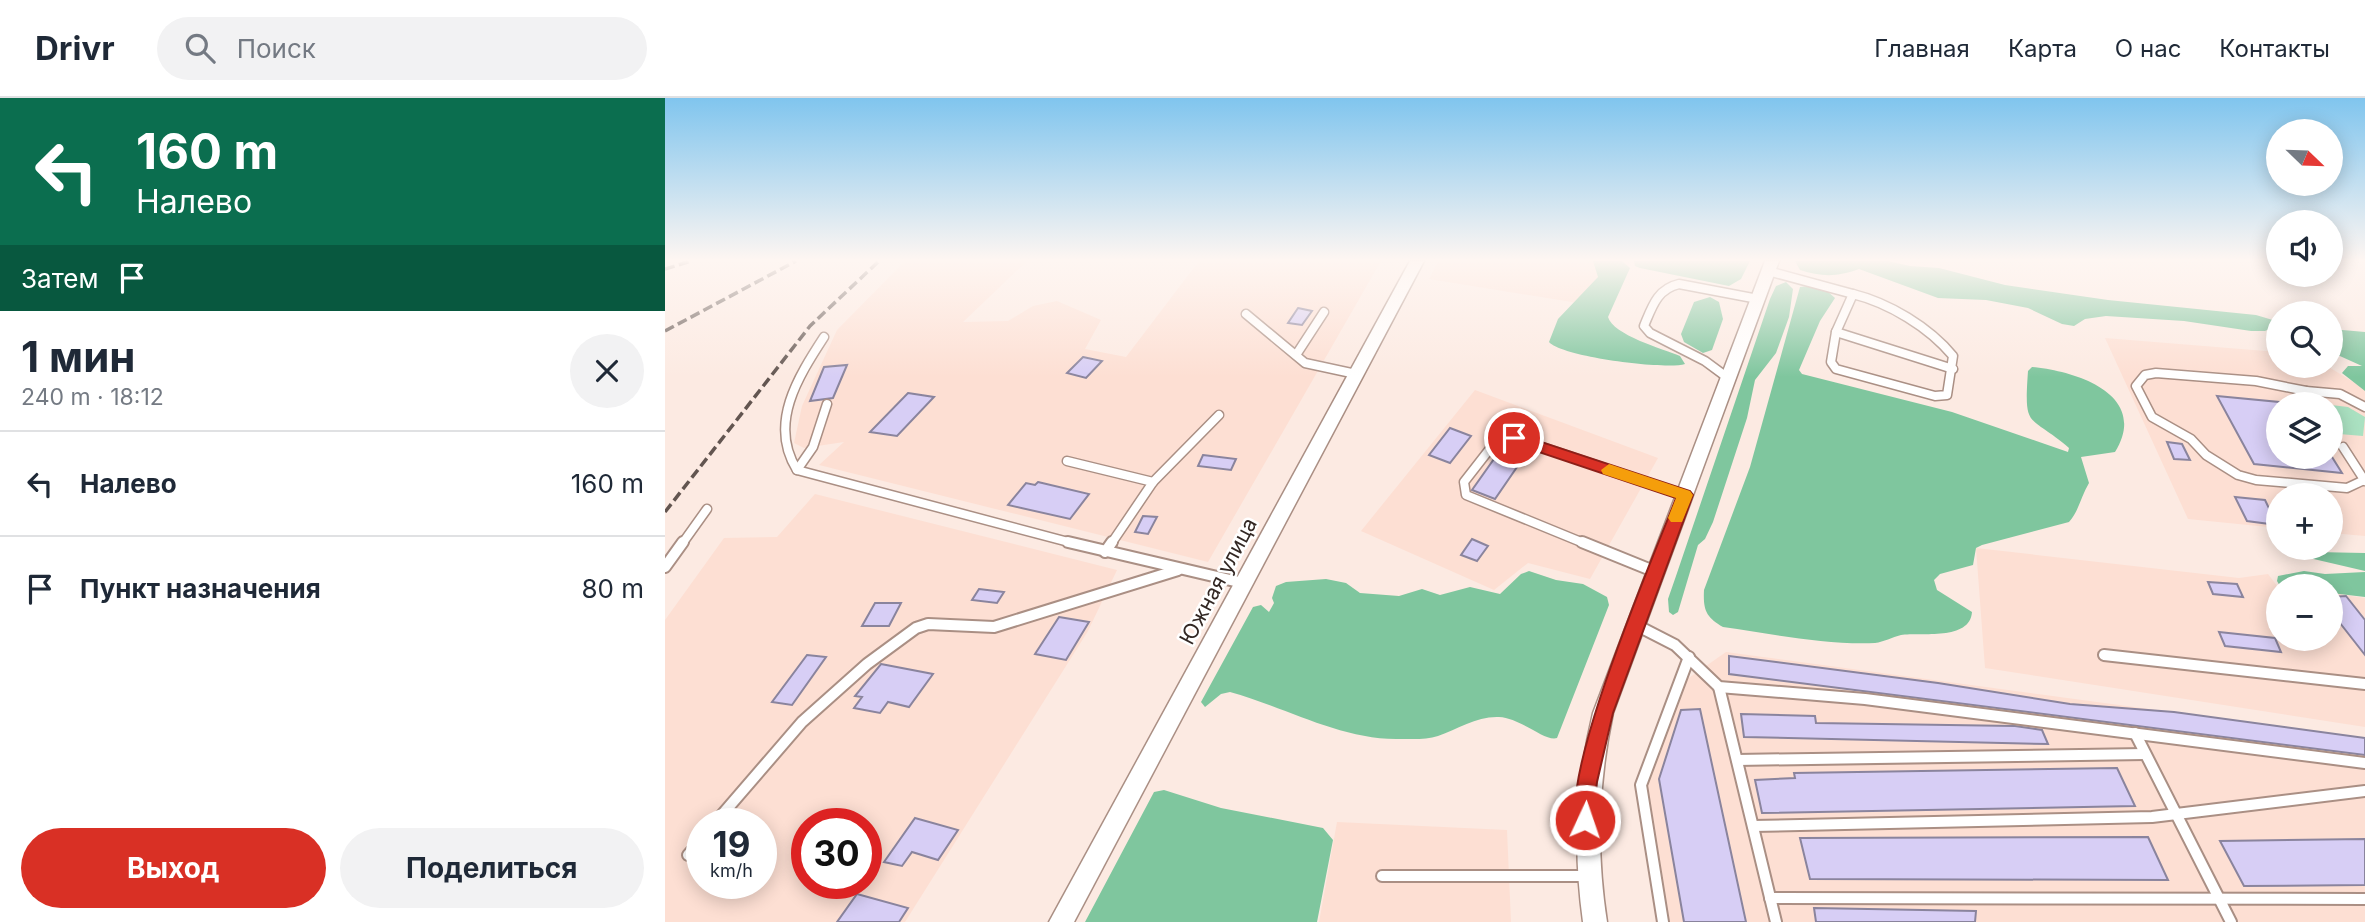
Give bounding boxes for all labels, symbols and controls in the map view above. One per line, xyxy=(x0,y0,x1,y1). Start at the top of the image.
search box xyxy=(157,17,647,80)
text: Drivr xyxy=(35,28,115,68)
icon: search xyxy=(181,29,219,67)
text: Поиск xyxy=(237,33,316,64)
text: Главная xyxy=(1874,34,1970,63)
text: Карта xyxy=(2008,34,2077,63)
text: О нас xyxy=(2115,34,2181,63)
text: Контакты xyxy=(2219,34,2330,63)
north arrow xyxy=(2266,119,2343,196)
map controls xyxy=(2266,119,2343,651)
text: 160 m xyxy=(136,122,278,181)
icon: left xyxy=(21,126,112,217)
text: Налево xyxy=(136,182,252,221)
button: sound xyxy=(2266,210,2343,287)
icon: arrive xyxy=(113,259,151,297)
text: Затем xyxy=(21,263,99,294)
button: search xyxy=(2266,301,2343,378)
text: 1 мин xyxy=(21,331,135,382)
button: close xyxy=(570,334,644,408)
text: 240 m · 18:12 xyxy=(21,383,164,411)
button: layers xyxy=(2266,392,2343,469)
pin xyxy=(1484,408,1544,468)
icon: arrive xyxy=(1495,419,1533,457)
icon: left xyxy=(21,465,59,503)
text: Налево xyxy=(80,468,177,499)
text: 160 m xyxy=(571,468,644,499)
button: + xyxy=(2266,483,2343,560)
street label: Южная улица xyxy=(1174,513,1262,649)
icon: arrive xyxy=(21,570,59,608)
text: Пункт назначения xyxy=(80,573,321,604)
text: 80 m xyxy=(581,573,644,604)
button: − xyxy=(2266,574,2343,651)
position arrow xyxy=(1548,783,1622,857)
speed limit sign: 30 xyxy=(791,808,882,899)
text: 19 xyxy=(713,823,750,865)
button: Выход xyxy=(21,828,326,908)
button: Поделиться xyxy=(340,828,644,908)
text: km/h xyxy=(710,860,753,881)

